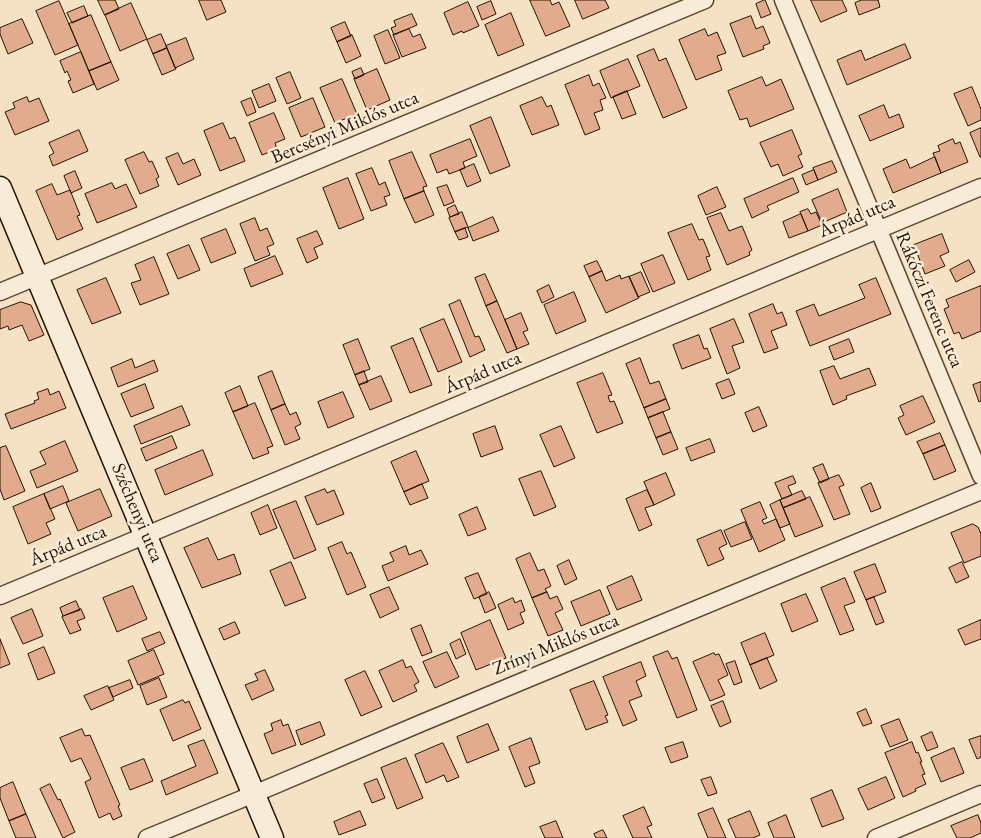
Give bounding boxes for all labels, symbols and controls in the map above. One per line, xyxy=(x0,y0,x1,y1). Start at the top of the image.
street label: Bercsényi Miklós utca xyxy=(268,87,422,169)
street label: Árpád utca xyxy=(815,191,899,243)
street label: Rákóczi Ferenc utca xyxy=(890,229,968,371)
street label: Árpád utca xyxy=(441,347,525,399)
street label: Széchenyi utca xyxy=(106,460,168,566)
street label: Árpád utca xyxy=(26,520,110,572)
street label: Zrínyi Miklós utca xyxy=(490,609,622,681)

